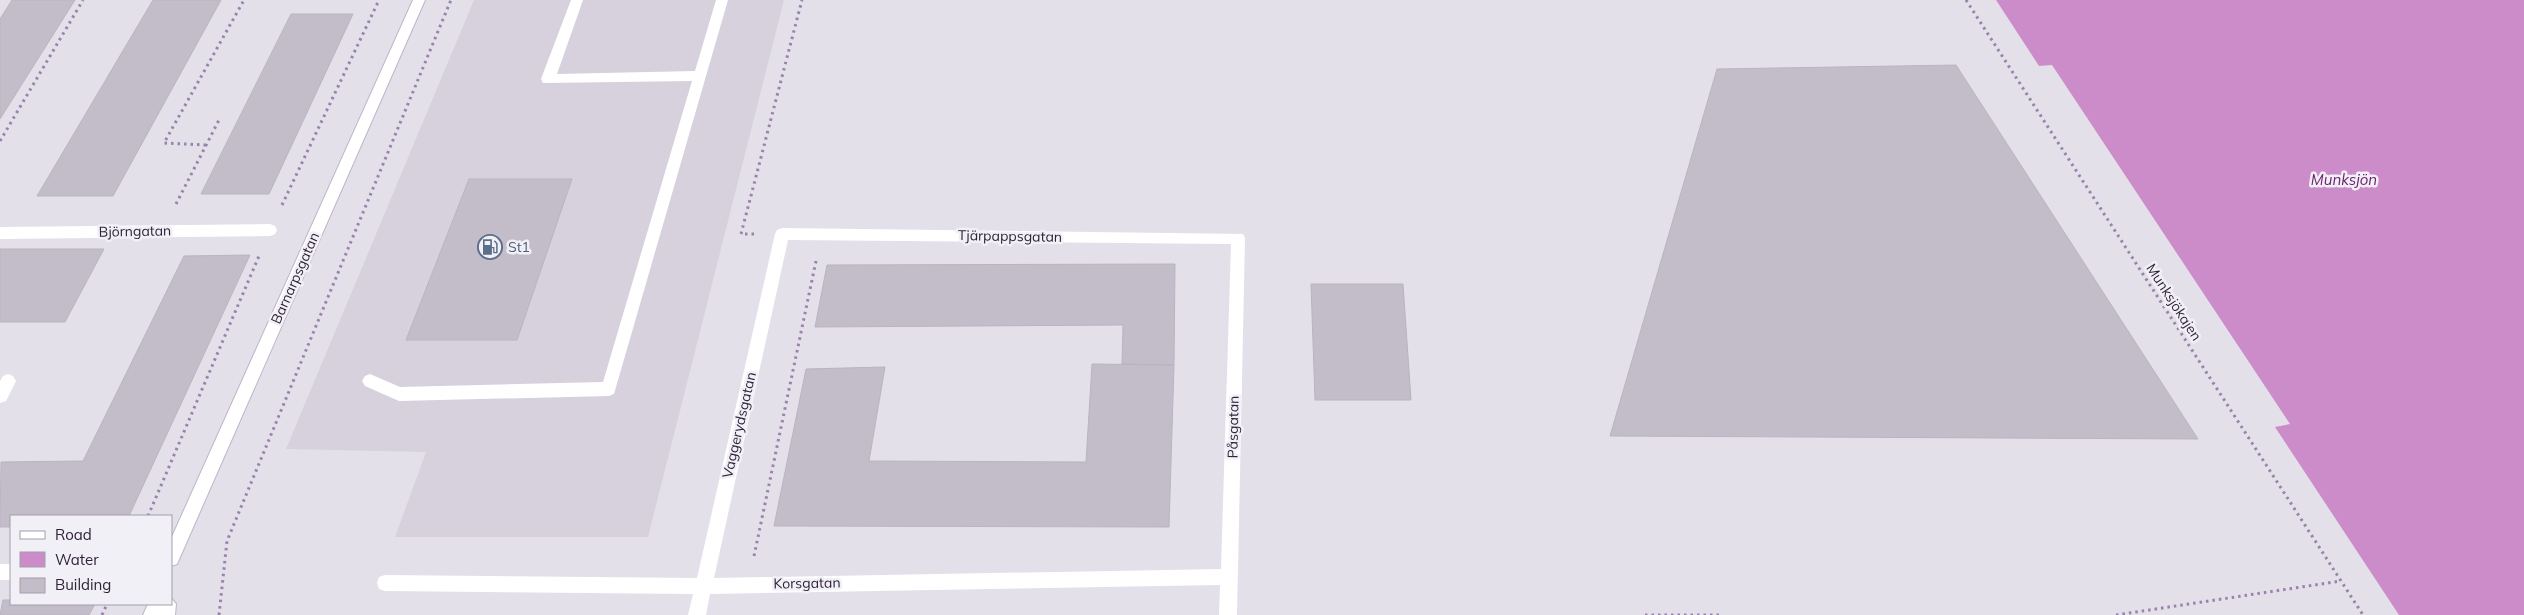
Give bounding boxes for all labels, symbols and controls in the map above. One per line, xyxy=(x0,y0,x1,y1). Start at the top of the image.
water label: Munksjön xyxy=(2311,170,2377,189)
street label: Björngatan xyxy=(99,221,171,241)
street label: Tjärpappsgatan xyxy=(958,226,1062,246)
street label: Barnarpsgatan xyxy=(267,229,323,327)
fuel station icon: St1 xyxy=(477,234,503,260)
place label: St1 xyxy=(508,238,530,256)
street label: Munksjökajen xyxy=(2142,260,2206,344)
street label: Vaggerydsgatan xyxy=(718,370,760,480)
street label: Påsgatan xyxy=(1223,395,1243,459)
legend xyxy=(10,515,172,605)
text: Road xyxy=(55,525,92,544)
text: Water xyxy=(55,550,99,569)
street label: Korsgatan xyxy=(773,573,841,593)
text: Building xyxy=(55,575,111,594)

